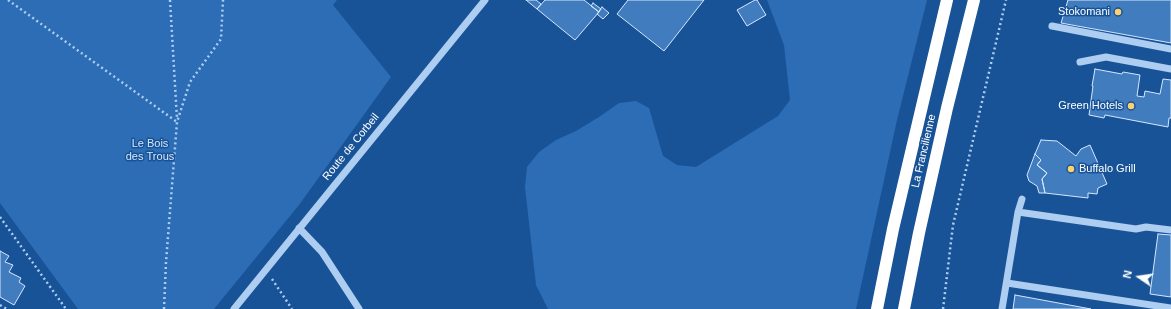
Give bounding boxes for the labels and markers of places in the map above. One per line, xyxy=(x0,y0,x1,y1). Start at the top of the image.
place label: Stokomani xyxy=(1058,5,1110,19)
marker: Stokomani xyxy=(1113,7,1123,17)
place label: Green Hotels xyxy=(1058,99,1123,113)
marker: Green Hotels xyxy=(1126,101,1136,111)
place label: Buffalo Grill xyxy=(1079,162,1136,176)
marker: Buffalo Grill xyxy=(1066,164,1076,174)

